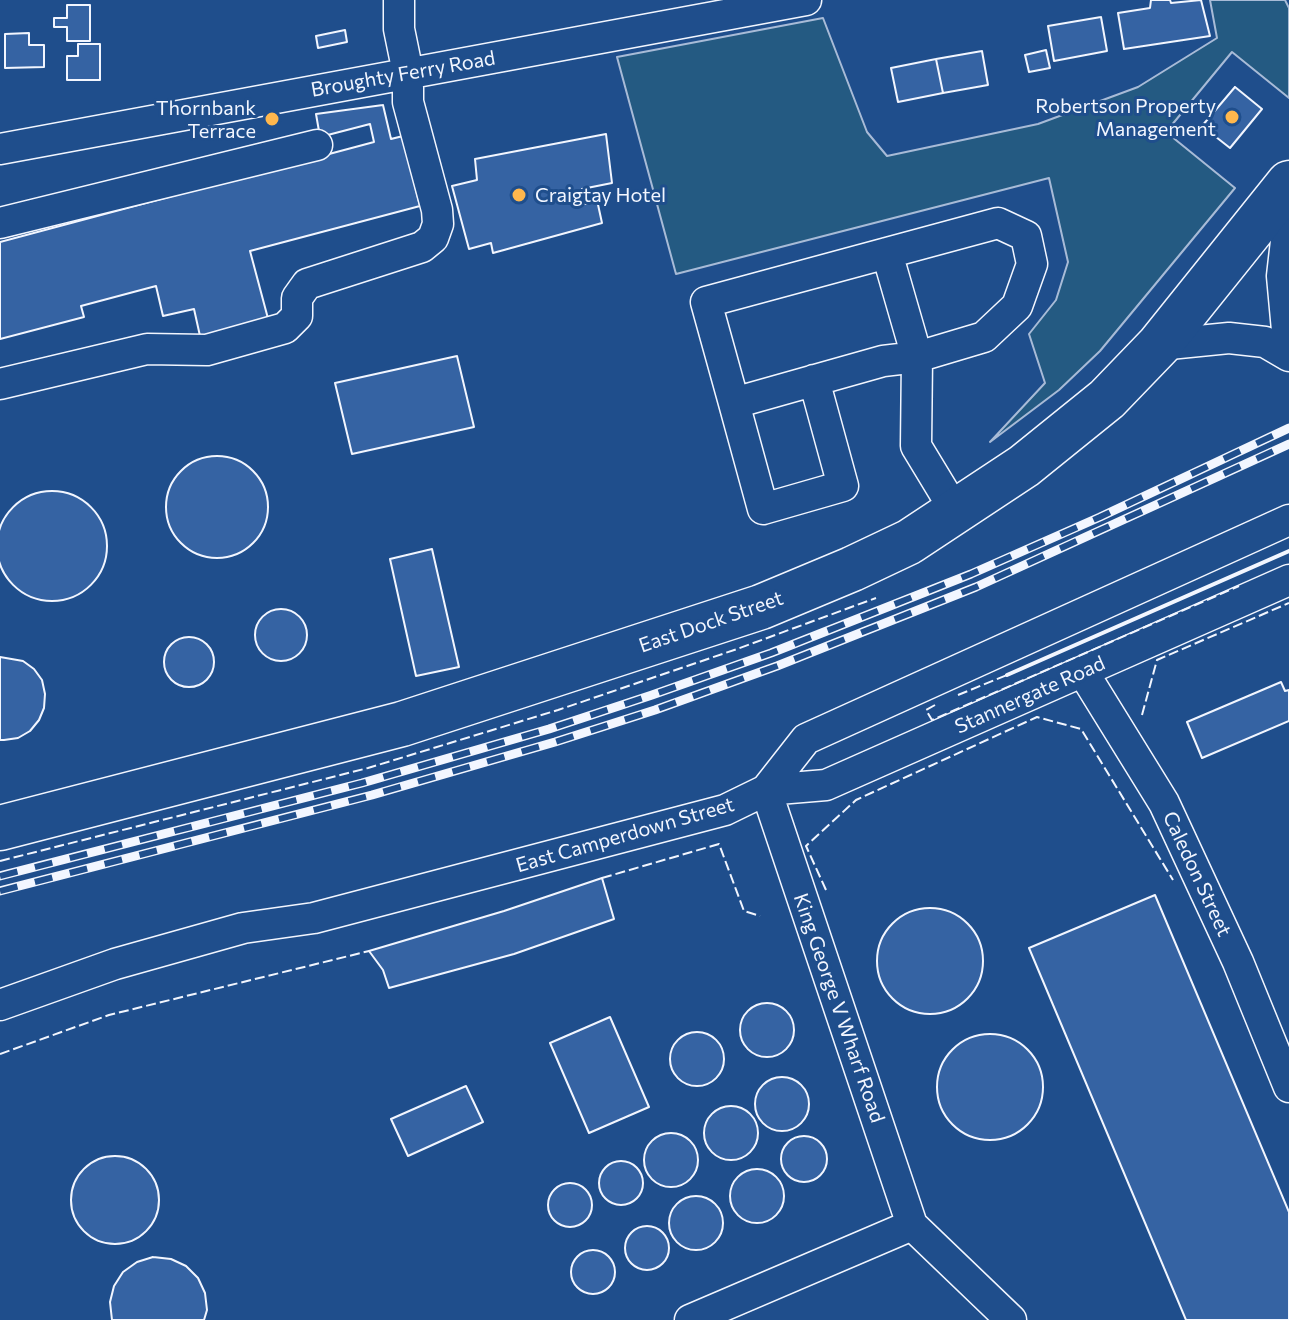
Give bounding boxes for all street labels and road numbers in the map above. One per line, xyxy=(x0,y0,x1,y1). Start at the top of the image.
street label: Broughty Ferry Road xyxy=(309,46,497,102)
street label: East Dock Street xyxy=(636,586,786,658)
street label: Stannergate Road xyxy=(951,651,1109,739)
street label: East Camperdown Street xyxy=(513,792,737,878)
street label: Caledon Street xyxy=(1158,808,1236,940)
street label: King George V Wharf Road xyxy=(788,890,890,1126)

